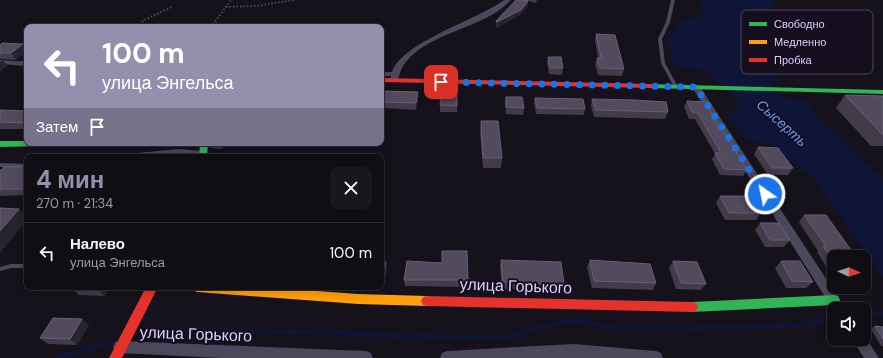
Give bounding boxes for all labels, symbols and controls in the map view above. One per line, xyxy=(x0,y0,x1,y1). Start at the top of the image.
legend xyxy=(741,10,873,74)
text: Свободно xyxy=(774,17,825,31)
text: 100 m xyxy=(102,35,185,72)
text: Медленно xyxy=(774,35,826,49)
icon: left xyxy=(36,40,88,92)
text: Пробка xyxy=(774,53,812,67)
pin xyxy=(424,65,458,99)
text: улица Энгельса xyxy=(102,71,234,95)
icon: arrive xyxy=(430,71,452,93)
water label: Сысерть xyxy=(753,96,811,150)
icon: arrive xyxy=(86,116,108,138)
text: Затем xyxy=(36,117,78,137)
text: 4 мин xyxy=(36,164,104,195)
button: close xyxy=(330,167,372,209)
position arrow xyxy=(744,173,786,215)
text: 270 m · 21:34 xyxy=(36,195,113,212)
text: Налево xyxy=(70,234,125,254)
icon: left xyxy=(36,242,58,264)
text: 100 m xyxy=(329,243,372,263)
north arrow xyxy=(827,250,871,294)
map controls xyxy=(827,250,871,346)
text: улица Энгельса xyxy=(70,254,165,271)
street label: улица Горького xyxy=(459,274,573,298)
button: sound xyxy=(827,302,871,346)
street label: улица Горького xyxy=(139,322,253,346)

